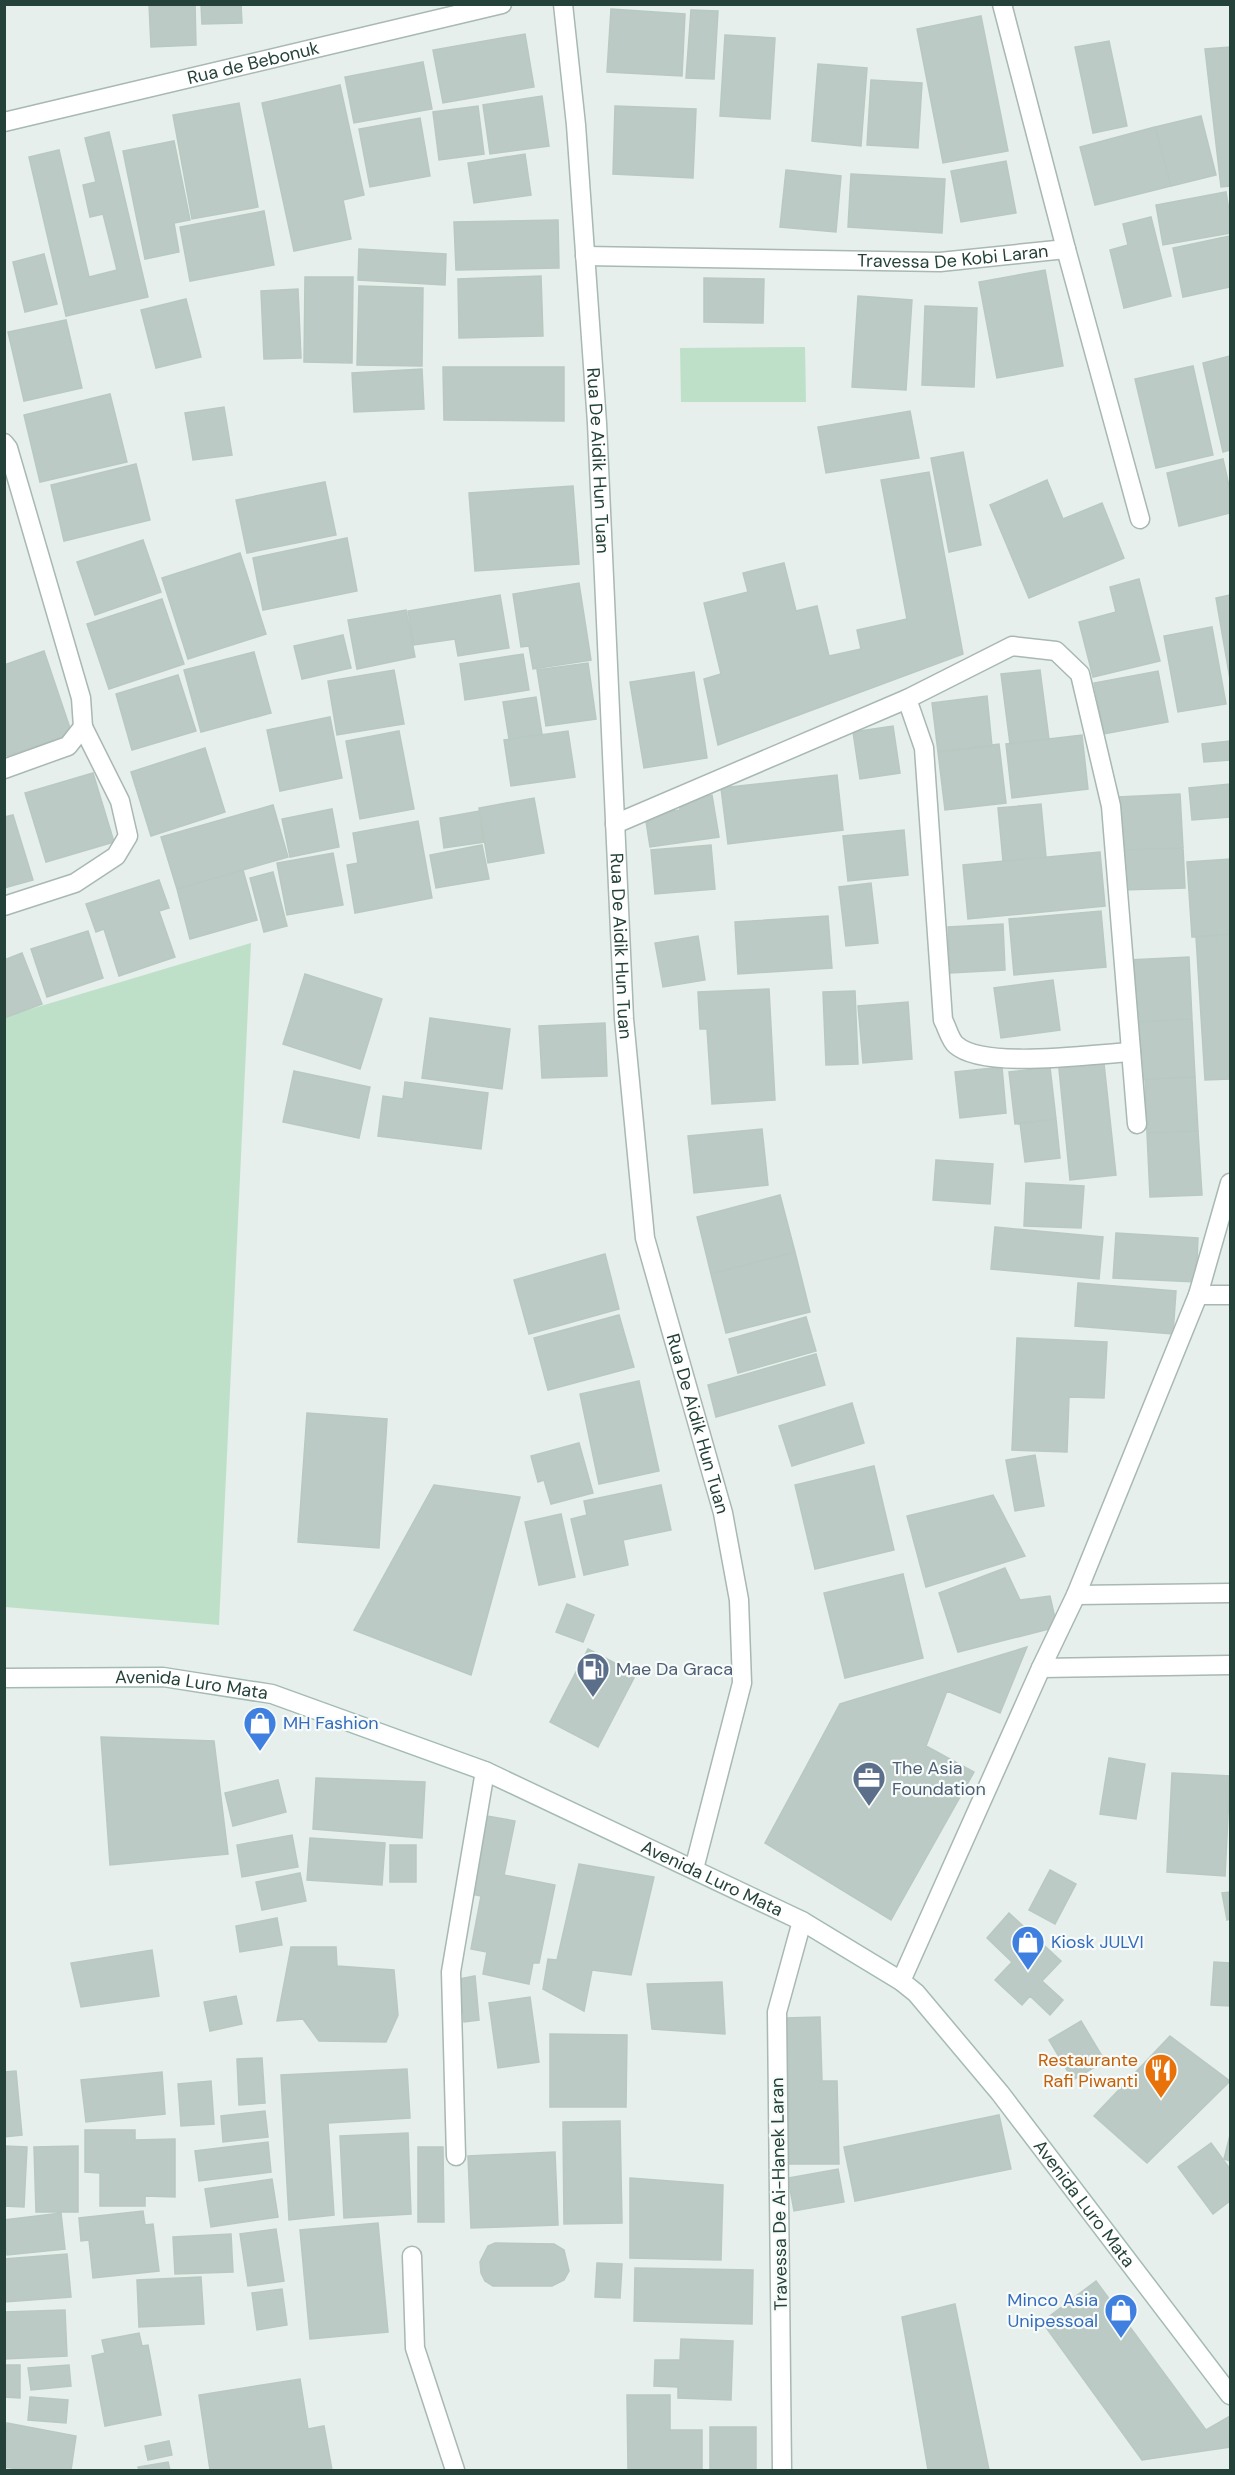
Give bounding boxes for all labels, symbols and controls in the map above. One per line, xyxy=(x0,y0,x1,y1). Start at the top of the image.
street label: Rua de Bebonuk xyxy=(185,36,321,90)
street label: Travessa De Kobi Laran xyxy=(857,239,1049,275)
street label: Rua De Aidik Hun Tuan xyxy=(581,367,615,554)
street label: Rua De Aidik Hun Tuan xyxy=(604,852,638,1040)
street label: Rua De Aidik Hun Tuan xyxy=(661,1331,735,1516)
fuel station icon: Mae Da Graca xyxy=(575,1651,611,1698)
place label: Mae Da Graca xyxy=(616,1657,733,1681)
street label: Avenida Luro Mata xyxy=(115,1665,270,1705)
shop icon: MH Fashion xyxy=(242,1705,278,1752)
place label: MH Fashion xyxy=(283,1711,379,1735)
place label: The Asia Foundation xyxy=(892,1756,986,1801)
office icon: The Asia Foundation xyxy=(851,1760,887,1807)
street label: Avenida Luro Mata xyxy=(637,1835,787,1922)
shop icon: Kiosk JULVI xyxy=(1010,1924,1046,1971)
place label: Kiosk JULVI xyxy=(1051,1930,1144,1954)
place label: Restaurante Rafi Piwanti xyxy=(1038,2048,1138,2093)
restaurant icon: Restaurante Rafi Piwanti xyxy=(1143,2052,1179,2099)
street label: Travessa De Ai-Hanek Laran xyxy=(765,2077,793,2311)
street label: Avenida Luro Mata xyxy=(1028,2135,1140,2272)
place label: Minco Asia Unipessoal xyxy=(1007,2288,1098,2333)
shop icon: Minco Asia Unipessoal xyxy=(1103,2292,1139,2339)

